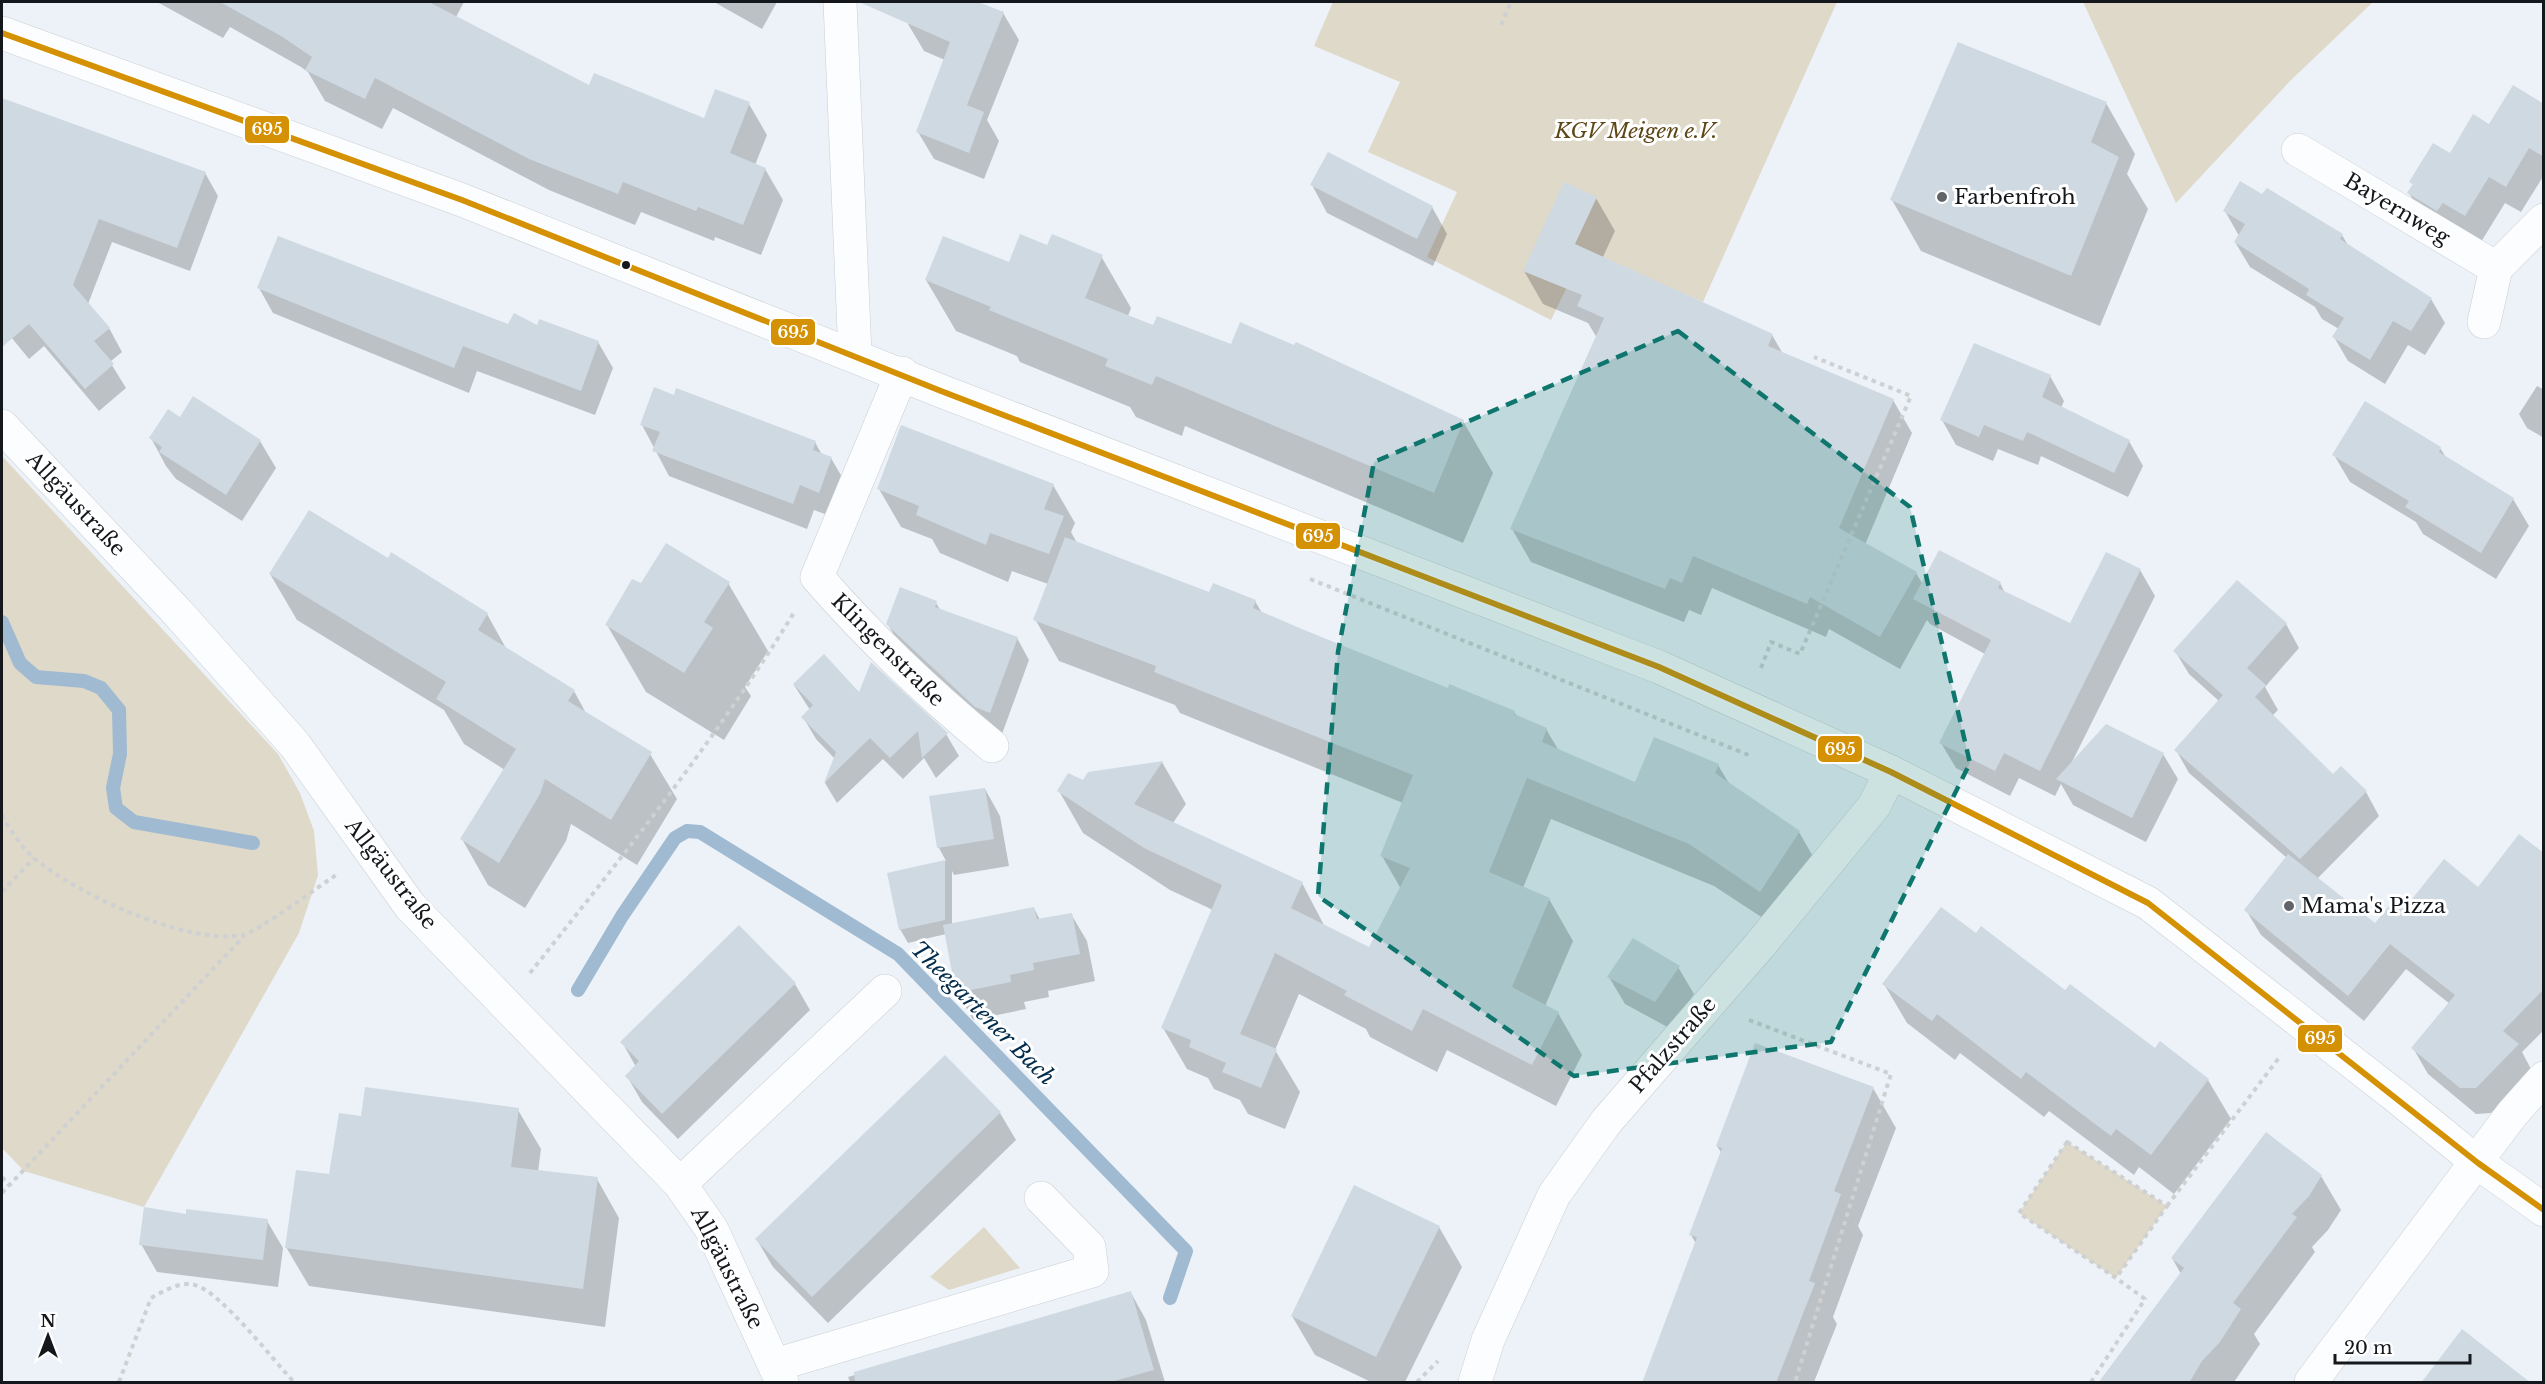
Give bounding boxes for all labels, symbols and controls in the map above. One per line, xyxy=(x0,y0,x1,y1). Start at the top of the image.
line badge: 695 xyxy=(244,115,290,144)
park label: KGV Meigen e.V. xyxy=(1553,118,1718,144)
text: 695 xyxy=(251,119,283,139)
street label: Bayernweg xyxy=(2340,167,2455,251)
place label: Farbenfroh xyxy=(1954,184,2076,210)
marker: Farbenfroh xyxy=(1935,190,1949,204)
unlabelled marker xyxy=(620,259,632,271)
line badge: 695 xyxy=(770,318,816,346)
text: 695 xyxy=(777,322,809,342)
street label: Allgäustraße xyxy=(20,446,131,562)
line badge: 695 xyxy=(1295,522,1341,550)
text: 695 xyxy=(1302,526,1334,546)
street label: Klingenstraße xyxy=(826,588,950,712)
line badge: 695 xyxy=(1817,735,1863,763)
text: 695 xyxy=(1824,739,1856,759)
street label: Allgäustraße xyxy=(339,813,442,935)
place label: Mama's Pizza xyxy=(2301,893,2446,919)
marker: Mama's Pizza xyxy=(2282,899,2296,913)
water label: Theegartener Bach xyxy=(905,935,1061,1091)
street label: Pfalzstraße xyxy=(1624,992,1722,1098)
line badge: 695 xyxy=(2297,1024,2343,1053)
text: 695 xyxy=(2304,1028,2336,1048)
street label: Allgäustraße xyxy=(685,1202,769,1333)
north arrow xyxy=(18,1306,78,1366)
text: N xyxy=(40,1311,56,1331)
scale bar xyxy=(2335,1327,2470,1365)
text: 20 m xyxy=(2344,1337,2392,1359)

